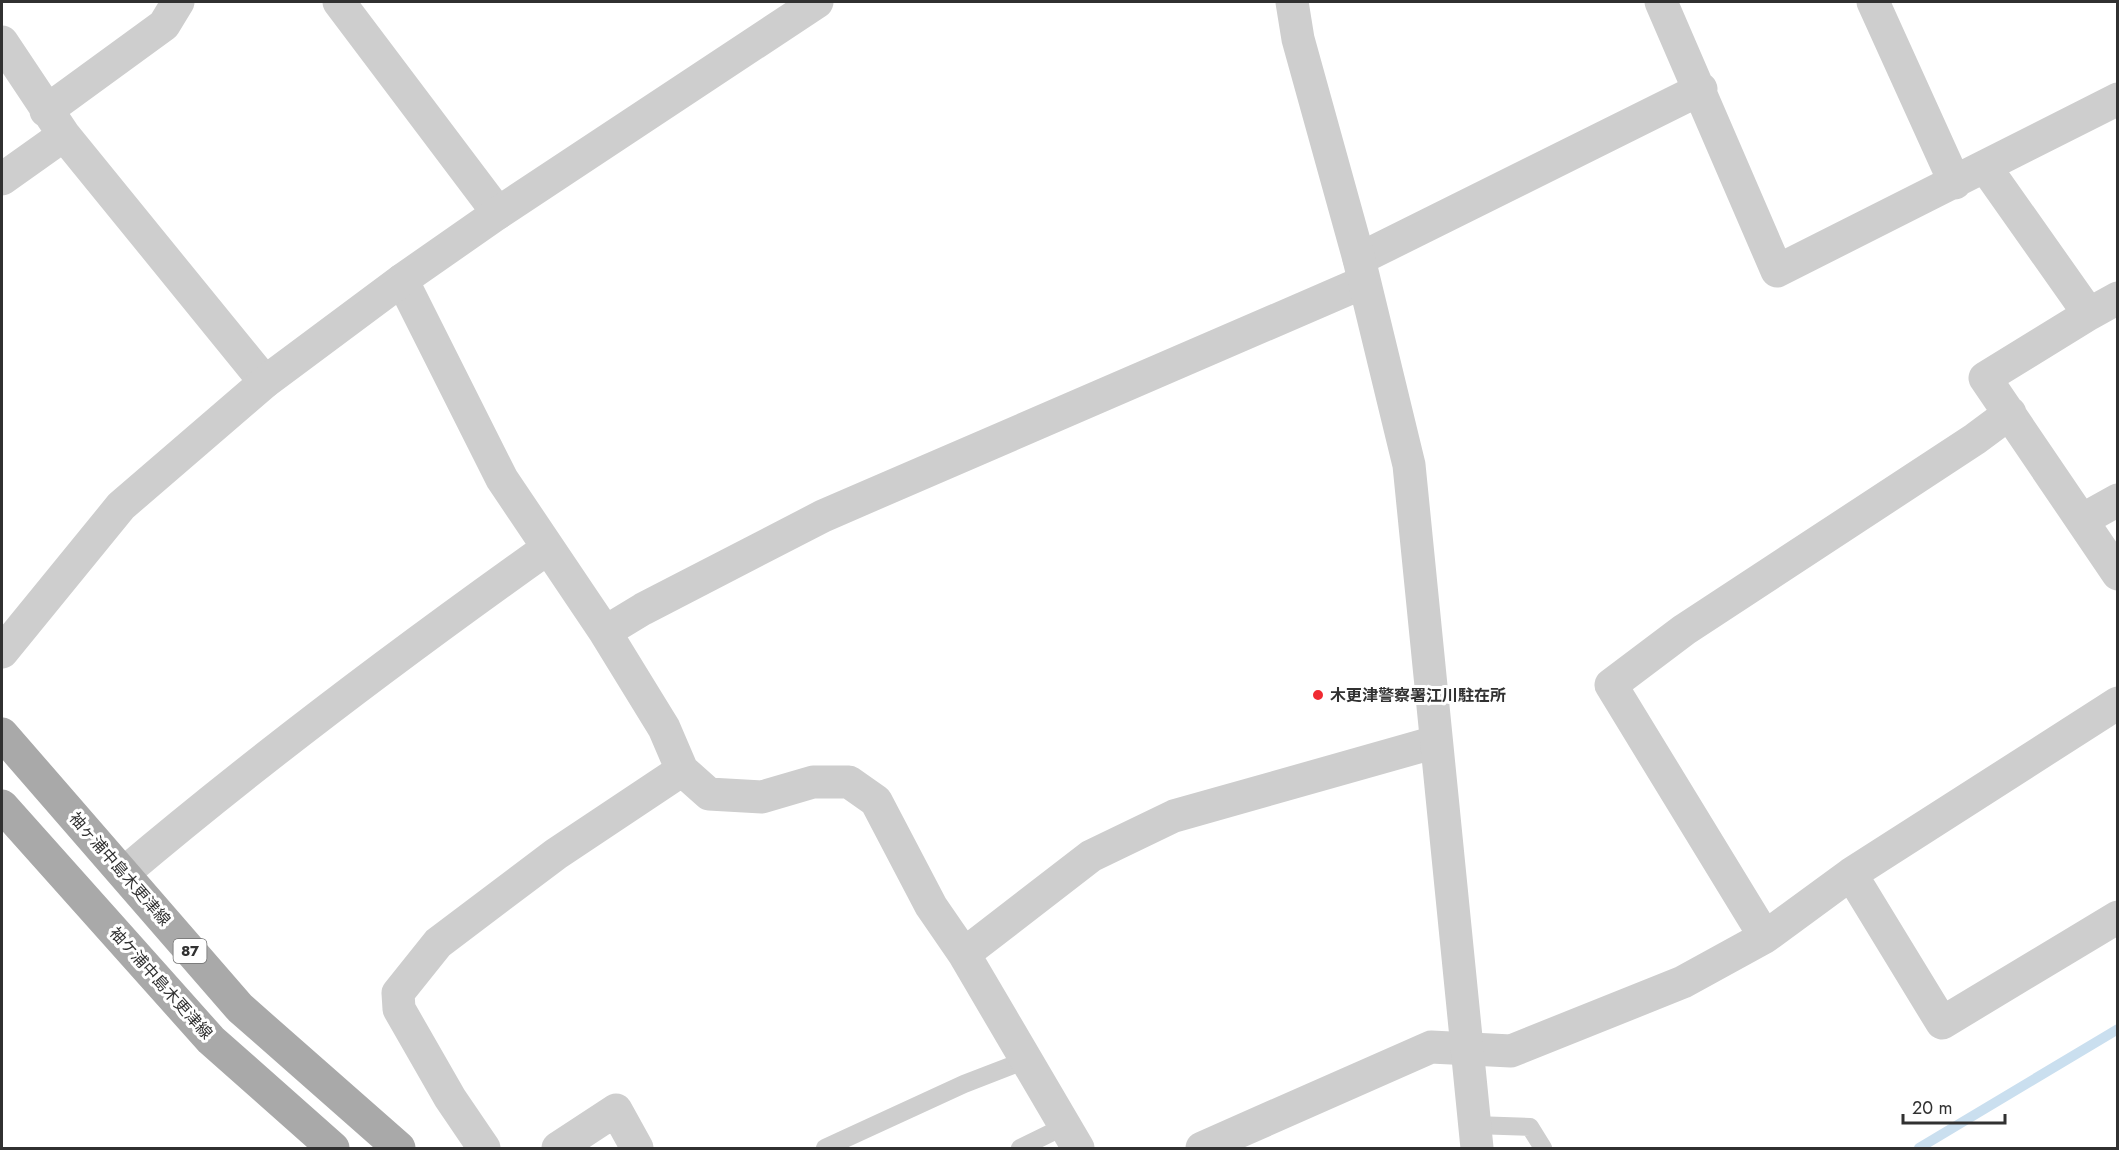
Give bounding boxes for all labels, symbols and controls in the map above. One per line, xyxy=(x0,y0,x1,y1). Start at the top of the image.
place label: 木更津警察署江川駐在所 xyxy=(1330,684,1506,707)
marker: 木更津警察署江川駐在所 xyxy=(1311,688,1325,702)
street label: 袖ヶ浦中島木更津線 xyxy=(64,807,176,931)
street label: 袖ケ浦中島木更津線 xyxy=(104,922,218,1044)
road number: 87 xyxy=(174,939,207,963)
scale bar xyxy=(1903,1087,2005,1125)
text: 20 m xyxy=(1912,1095,1952,1121)

